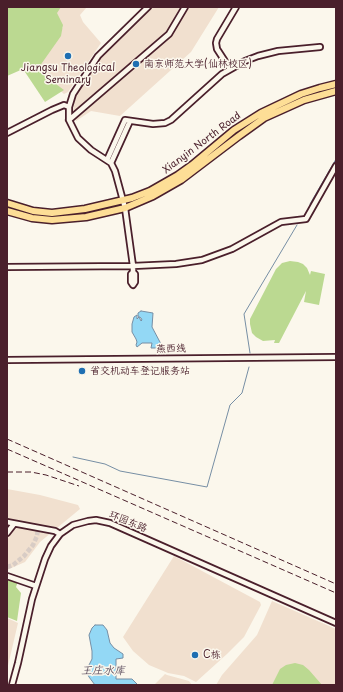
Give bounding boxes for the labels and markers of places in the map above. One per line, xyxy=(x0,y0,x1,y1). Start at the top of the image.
marker: Jiangsu Theological Seminary xyxy=(63,51,73,61)
place label: 南京师范大学(仙林校区) xyxy=(144,58,252,70)
marker: 南京师范大学(仙林校区) xyxy=(131,59,141,69)
place label: Jiangsu Theological Seminary xyxy=(21,62,115,86)
place label: 省交机动车登记服务站 xyxy=(90,365,190,377)
marker: 省交机动车登记服务站 xyxy=(77,366,87,376)
place label: C栋 xyxy=(203,649,221,661)
marker: C栋 xyxy=(190,650,200,660)

